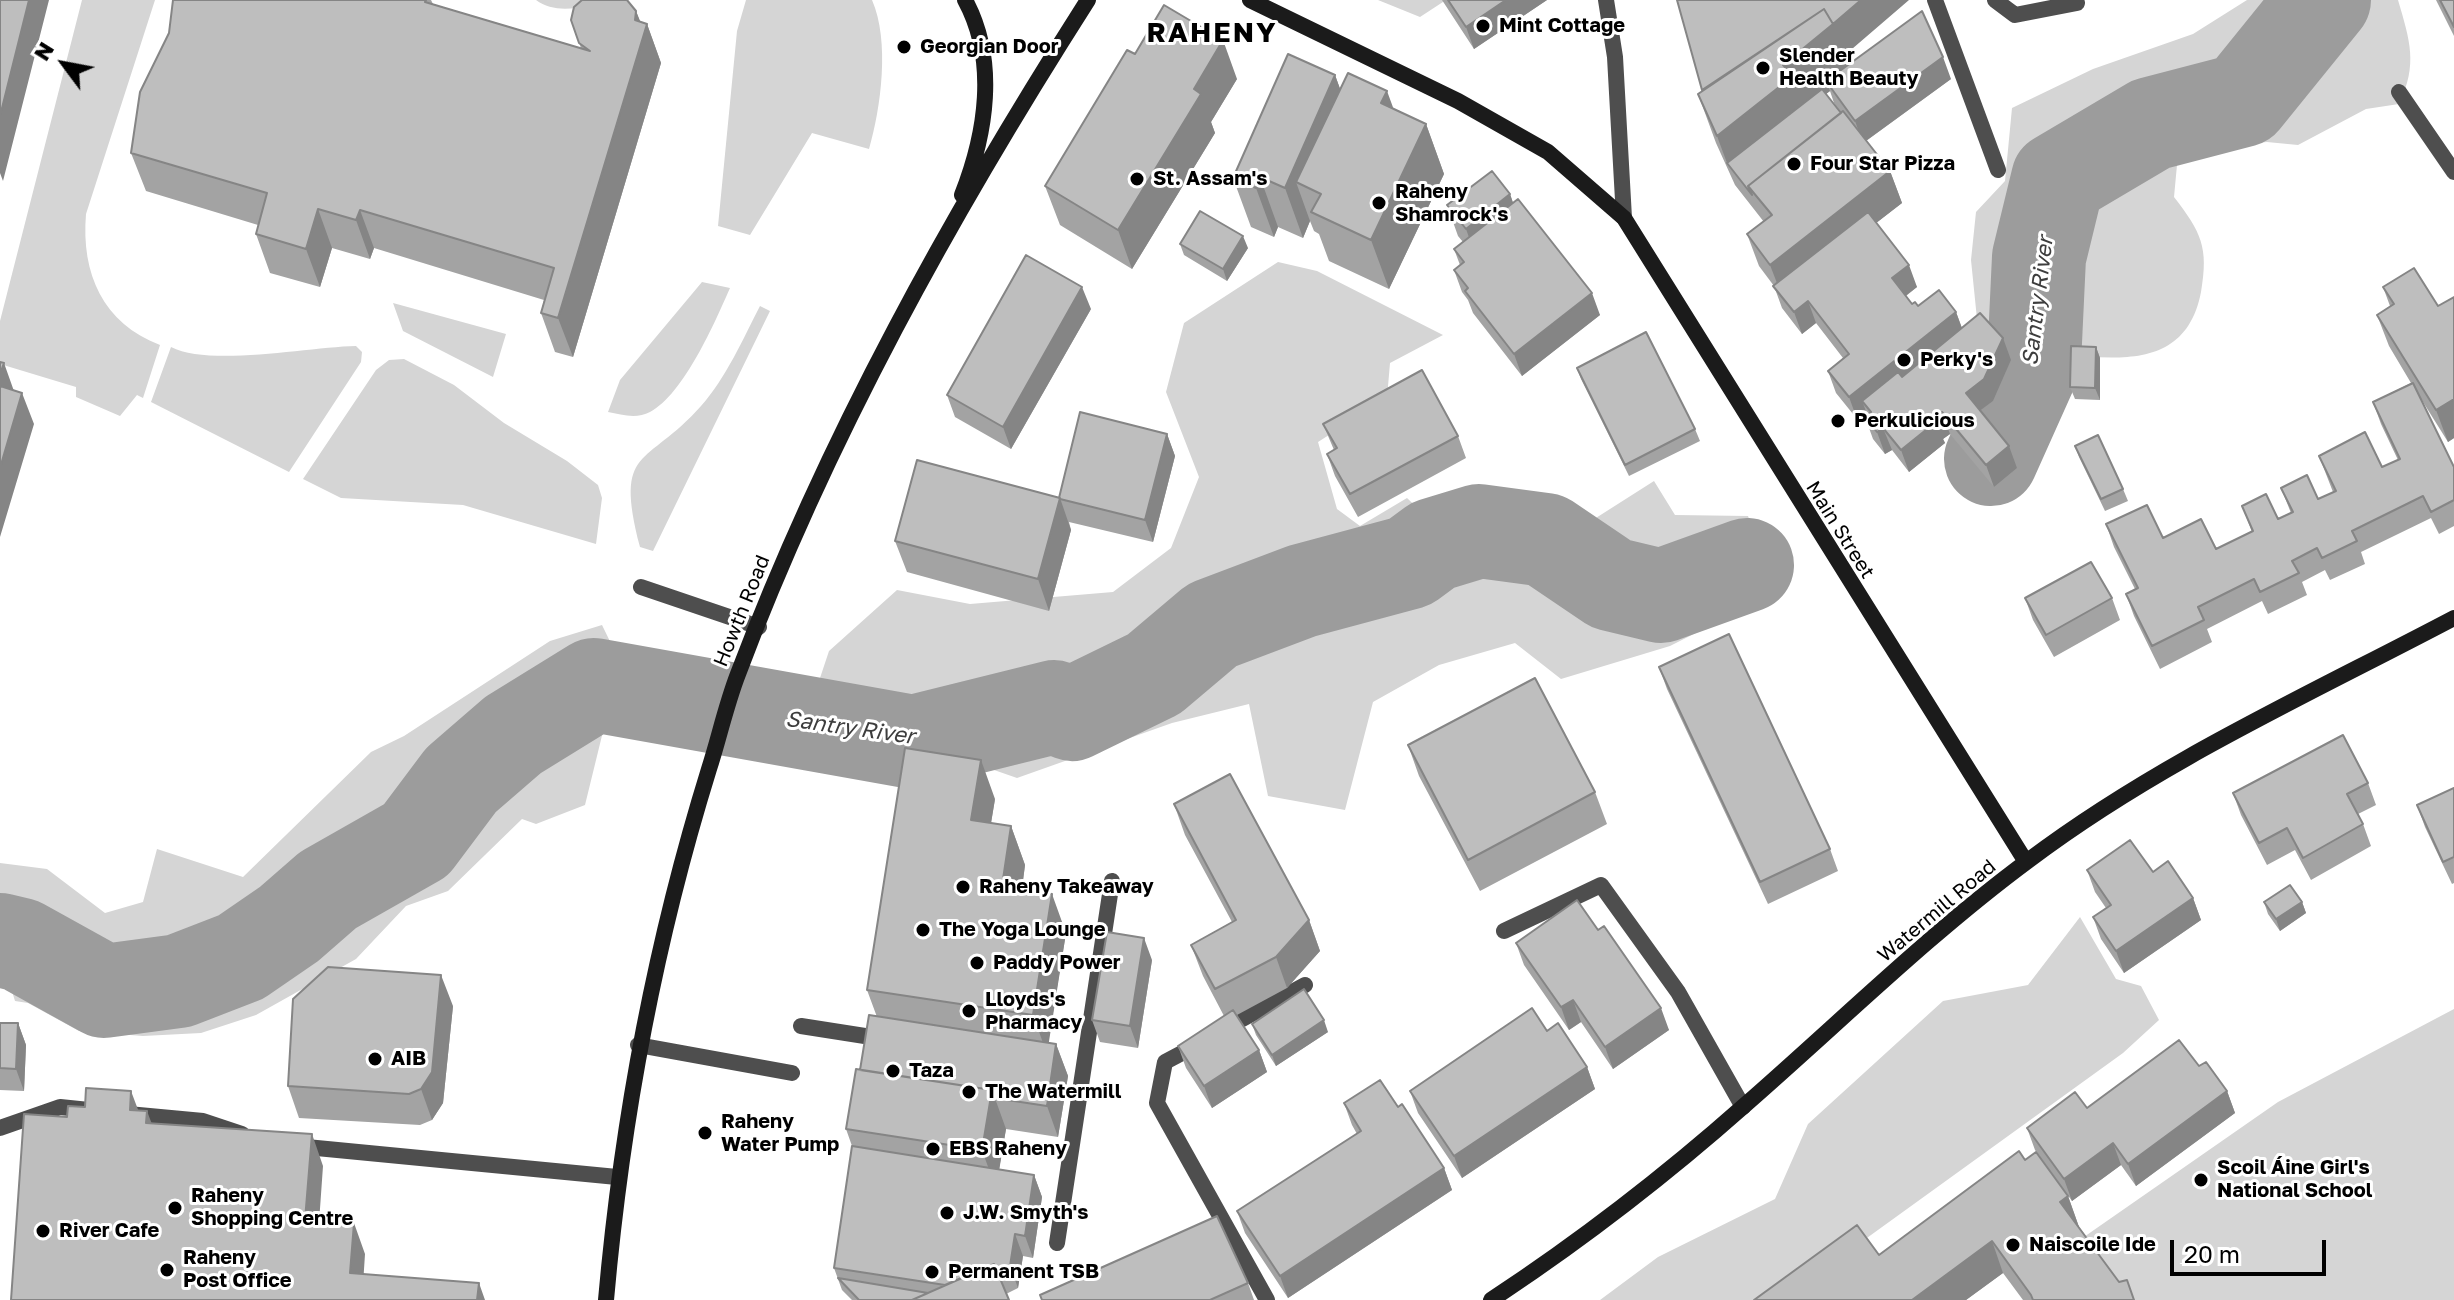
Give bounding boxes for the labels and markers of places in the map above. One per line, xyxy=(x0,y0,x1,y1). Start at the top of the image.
place label: Mint Cottage xyxy=(1499,14,1625,38)
marker: Mint Cottage xyxy=(1474,17,1492,35)
place label: Georgian Door xyxy=(920,35,1059,59)
marker: Georgian Door xyxy=(895,38,913,56)
place label: Slender Health Beauty xyxy=(1779,44,1919,91)
marker: Slender Health Beauty xyxy=(1754,59,1772,77)
place label: Four Star Pizza xyxy=(1810,152,1955,176)
marker: Four Star Pizza xyxy=(1785,155,1803,173)
place label: St. Assam's xyxy=(1153,167,1268,191)
marker: St. Assam's xyxy=(1128,170,1146,188)
place label: Raheny Shamrock's xyxy=(1395,180,1509,227)
marker: Raheny Shamrock's xyxy=(1370,194,1388,212)
place label: Perky's xyxy=(1920,348,1993,372)
marker: Perky's xyxy=(1895,351,1913,369)
place label: Perkulicious xyxy=(1854,409,1975,433)
marker: Perkulicious xyxy=(1829,412,1847,430)
place label: Raheny Takeaway xyxy=(979,875,1154,899)
marker: Raheny Takeaway xyxy=(954,878,972,896)
place label: The Yoga Lounge xyxy=(939,918,1106,942)
marker: The Yoga Lounge xyxy=(914,921,932,939)
place label: Paddy Power xyxy=(993,951,1121,975)
marker: Paddy Power xyxy=(968,954,986,972)
place label: Lloyds's Pharmacy xyxy=(985,988,1082,1035)
marker: Lloyds's Pharmacy xyxy=(960,1002,978,1020)
place label: AIB xyxy=(391,1047,426,1071)
marker: AIB xyxy=(366,1050,384,1068)
place label: Taza xyxy=(909,1059,954,1083)
marker: Taza xyxy=(884,1062,902,1080)
place label: The Watermill xyxy=(985,1080,1121,1104)
marker: The Watermill xyxy=(960,1083,978,1101)
place label: Raheny Water Pump xyxy=(721,1110,839,1157)
marker: Raheny Water Pump xyxy=(696,1124,714,1142)
place label: EBS Raheny xyxy=(949,1137,1067,1161)
marker: EBS Raheny xyxy=(924,1140,942,1158)
place label: Scoil Áine Girl's National School xyxy=(2217,1156,2372,1203)
marker: Scoil Áine Girl's National School xyxy=(2192,1171,2210,1189)
place label: Raheny Shopping Centre xyxy=(191,1184,353,1231)
marker: Raheny Shopping Centre xyxy=(166,1199,184,1217)
place label: J.W. Smyth's xyxy=(963,1201,1089,1225)
marker: J.W. Smyth's xyxy=(938,1204,956,1222)
place label: River Cafe xyxy=(59,1219,159,1243)
marker: River Cafe xyxy=(34,1222,52,1240)
place label: Naiscoile Ide xyxy=(2029,1233,2156,1257)
marker: Naiscoile Ide xyxy=(2004,1236,2022,1254)
place label: Raheny Post Office xyxy=(183,1246,291,1293)
place label: Permanent TSB xyxy=(948,1260,1099,1284)
marker: Raheny Post Office xyxy=(158,1261,176,1279)
marker: Permanent TSB xyxy=(923,1263,941,1281)

